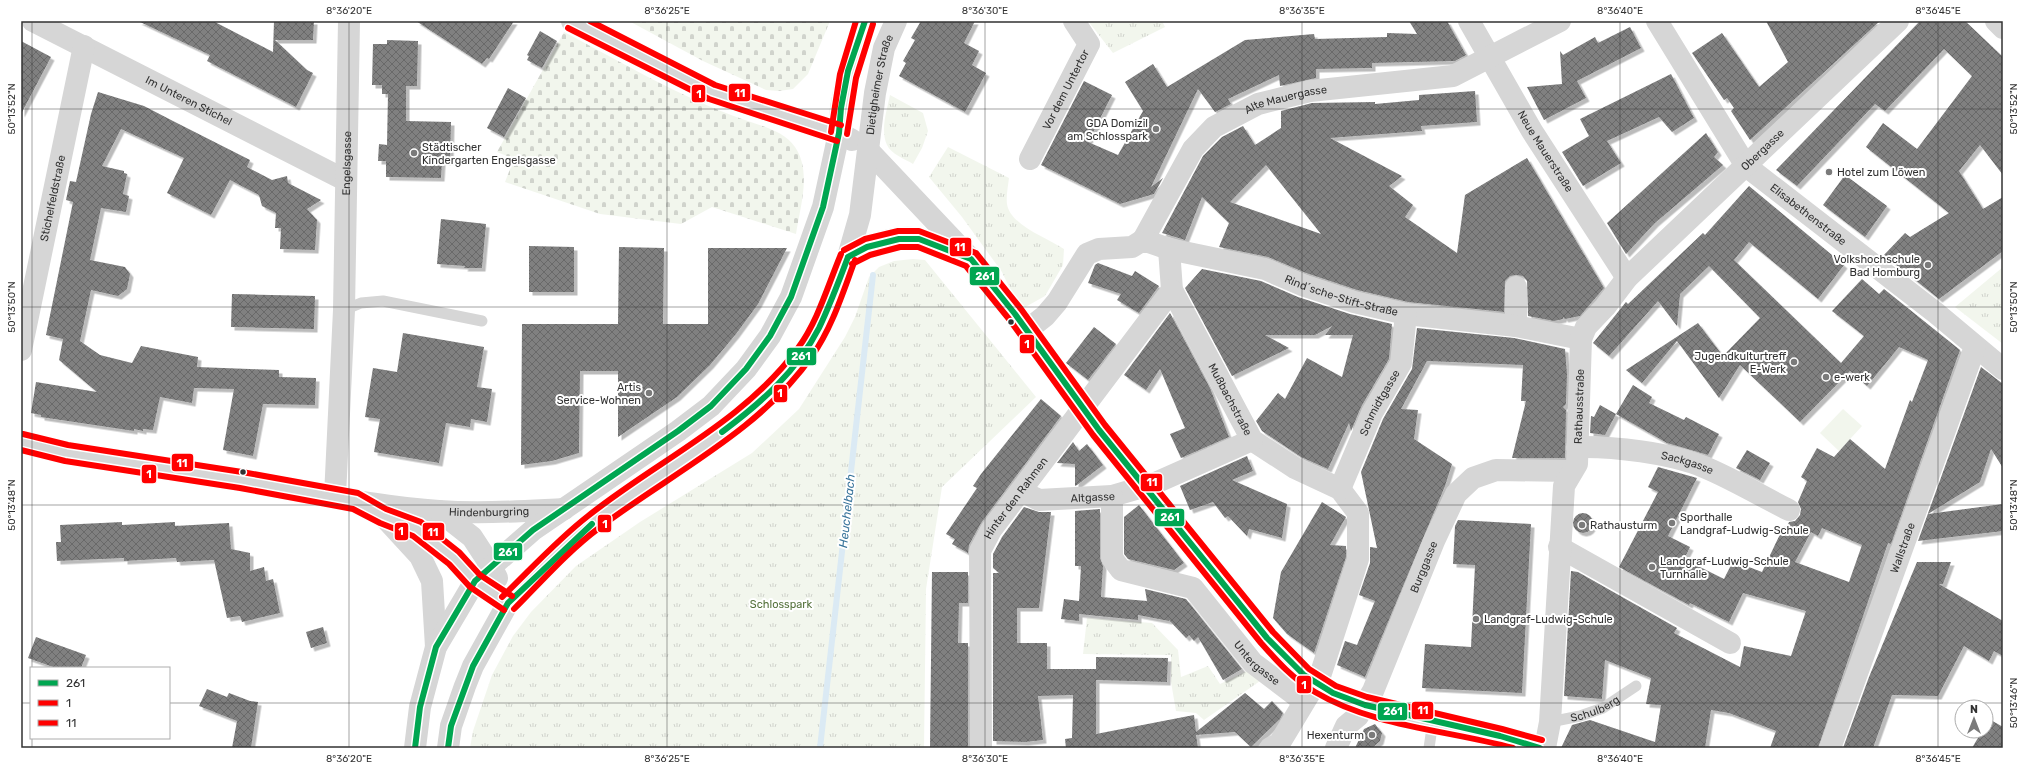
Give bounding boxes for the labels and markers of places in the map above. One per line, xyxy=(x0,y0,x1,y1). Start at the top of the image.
place label: GDA Domizil am Schlosspark xyxy=(1067,117,1148,143)
marker: GDA Domizil am Schlosspark xyxy=(1151,124,1161,134)
place label: Städtischer Kindergarten Engelsgasse xyxy=(422,141,556,167)
marker: Städtischer Kindergarten Engelsgasse xyxy=(409,148,419,158)
place label: Hotel zum Löwen xyxy=(1837,166,1925,179)
marker: Hotel zum Löwen xyxy=(1824,167,1834,177)
place label: Volkshochschule Bad Homburg xyxy=(1834,253,1920,279)
marker: Volkshochschule Bad Homburg xyxy=(1923,260,1933,270)
unlabelled marker xyxy=(1006,317,1016,327)
place label: Jugendkulturtreff E-Werk xyxy=(1694,350,1786,376)
marker: Jugendkulturtreff E-Werk xyxy=(1789,357,1799,367)
place label: e-werk xyxy=(1834,371,1870,384)
marker: e-werk xyxy=(1821,372,1831,382)
place label: Artis Service-Wohnen xyxy=(557,381,641,407)
marker: Artis Service-Wohnen xyxy=(644,388,654,398)
unlabelled marker xyxy=(238,467,248,477)
place label: Sporthalle Landgraf-Ludwig-Schule xyxy=(1680,511,1809,537)
marker: Sporthalle Landgraf-Ludwig-Schule xyxy=(1667,518,1677,528)
place label: Rathausturm xyxy=(1590,519,1658,532)
marker: Rathausturm xyxy=(1577,520,1587,530)
place label: Landgraf-Ludwig-Schule Turnhalle xyxy=(1660,555,1789,581)
marker: Landgraf-Ludwig-Schule Turnhalle xyxy=(1647,562,1657,572)
place label: Landgraf-Ludwig-Schule xyxy=(1484,613,1613,626)
marker: Landgraf-Ludwig-Schule xyxy=(1471,614,1481,624)
place label: Hexenturm xyxy=(1307,729,1364,742)
marker: Hexenturm xyxy=(1367,730,1377,740)

